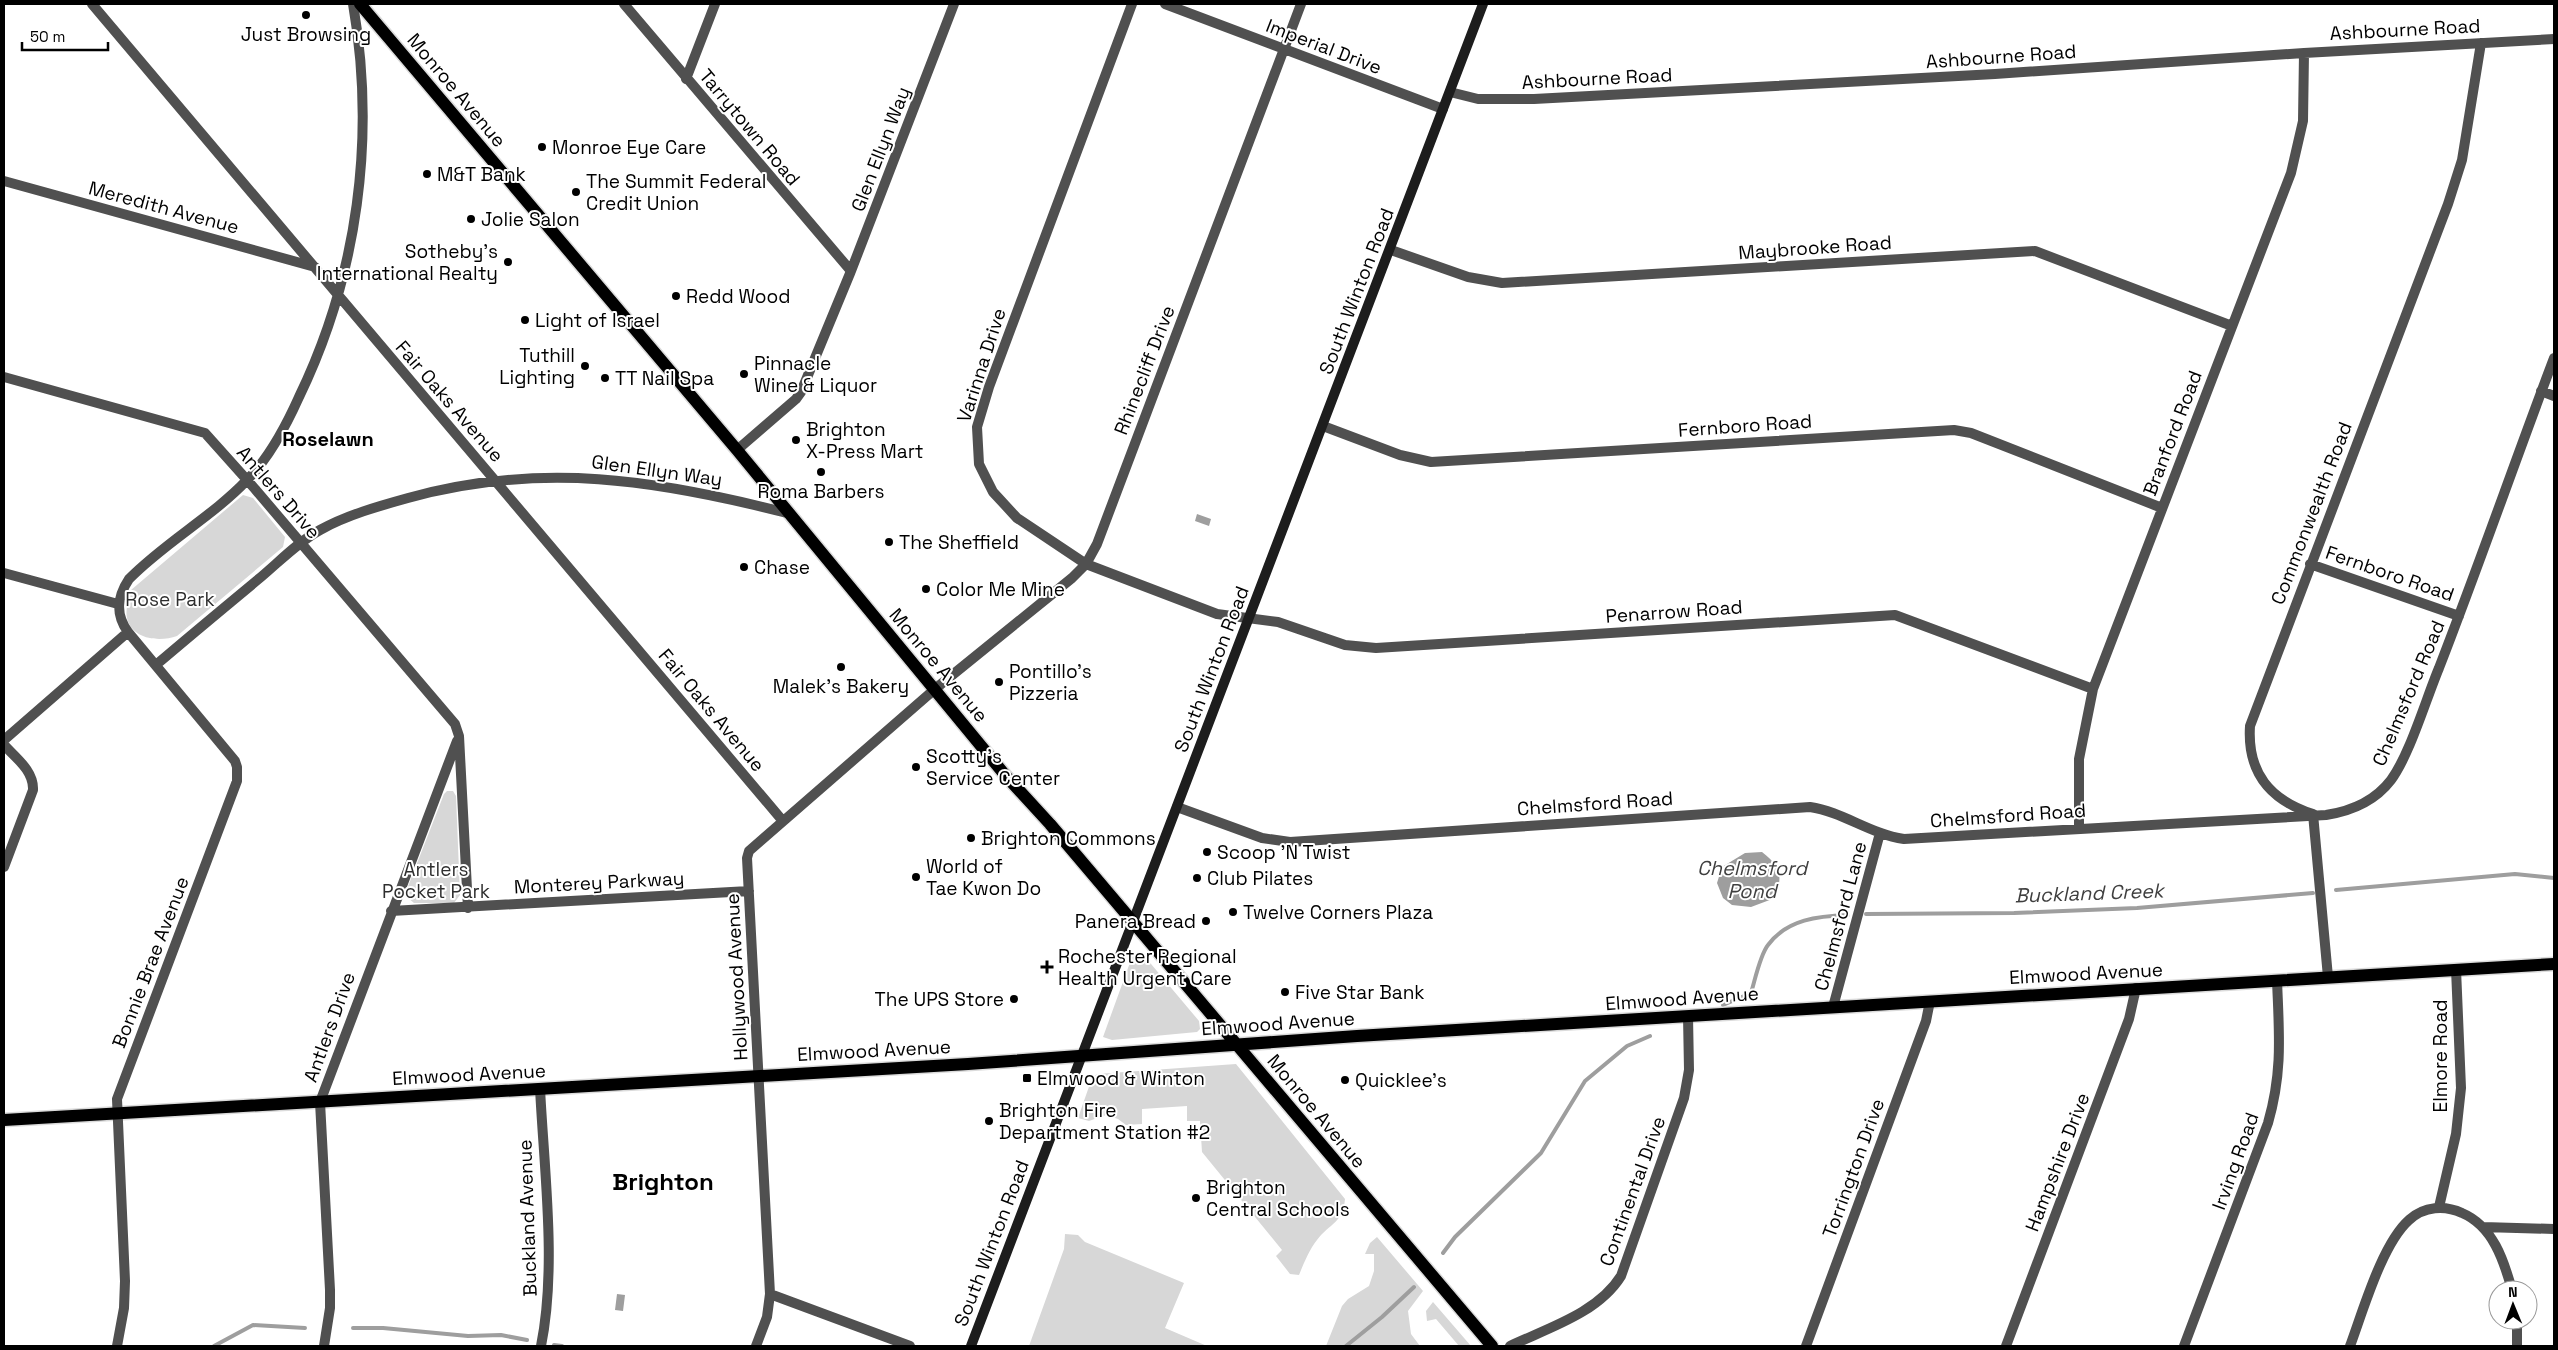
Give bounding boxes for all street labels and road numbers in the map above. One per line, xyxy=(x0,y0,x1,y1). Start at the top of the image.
street label: Imperial Drive xyxy=(1262,13,1385,80)
street label: Ashbourne Road xyxy=(2329,13,2481,46)
street label: Monroe Avenue xyxy=(402,28,512,153)
street label: Ashbourne Road xyxy=(1925,39,2077,74)
street label: Ashbourne Road xyxy=(1521,62,1673,95)
street label: Tarrytown Road xyxy=(694,64,806,191)
street label: Glen Ellyn Way xyxy=(845,83,916,215)
street label: Meredith Avenue xyxy=(86,175,242,240)
street label: South Winton Road xyxy=(1313,204,1400,378)
street label: Maybrooke Road xyxy=(1737,230,1893,265)
street label: Rhinecliff Drive xyxy=(1108,302,1181,438)
street label: Varinna Drive xyxy=(951,305,1012,425)
street label: Fair Oaks Avenue xyxy=(390,335,509,467)
street label: Branford Road xyxy=(2137,367,2208,499)
street label: Fernboro Road xyxy=(1677,408,1813,443)
street label: Commonwealth Road xyxy=(2265,418,2358,608)
street label: Antlers Drive xyxy=(231,441,326,544)
street label: Glen Ellyn Way xyxy=(590,449,724,492)
street label: Fernboro Road xyxy=(2322,540,2457,607)
street label: South Winton Road xyxy=(1168,582,1255,756)
street label: Penarrow Road xyxy=(1605,594,1743,629)
street label: Monroe Avenue xyxy=(884,603,994,728)
street label: Chelmsford Road xyxy=(2366,616,2450,770)
street label: Fair Oaks Avenue xyxy=(653,644,770,777)
street label: Chelmsford Road xyxy=(1516,786,1674,821)
street label: Chelmsford Road xyxy=(1929,798,2087,833)
street label: Chelmsford Lane xyxy=(1809,839,1872,994)
street label: Monterey Parkway xyxy=(513,866,685,899)
street label: Bonnie Brae Avenue xyxy=(106,873,195,1051)
street label: Hollywood Avenue xyxy=(720,893,753,1061)
street label: Elmwood Avenue xyxy=(2008,957,2164,990)
street label: Antlers Drive xyxy=(298,969,361,1086)
street label: Elmwood Avenue xyxy=(1604,981,1760,1016)
street label: Elmore Road xyxy=(2428,999,2453,1113)
street label: Elmwood Avenue xyxy=(1200,1006,1356,1041)
street label: Elmwood Avenue xyxy=(796,1034,952,1067)
street label: Monroe Avenue xyxy=(1262,1049,1372,1174)
street label: Elmwood Avenue xyxy=(391,1058,547,1091)
street label: Hampshire Drive xyxy=(2020,1089,2095,1235)
street label: Torrington Drive xyxy=(1817,1095,1890,1241)
street label: Irving Road xyxy=(2206,1109,2265,1213)
street label: Continental Drive xyxy=(1594,1113,1671,1270)
street label: Buckland Avenue xyxy=(512,1139,543,1297)
street label: South Winton Road xyxy=(948,1156,1035,1330)

